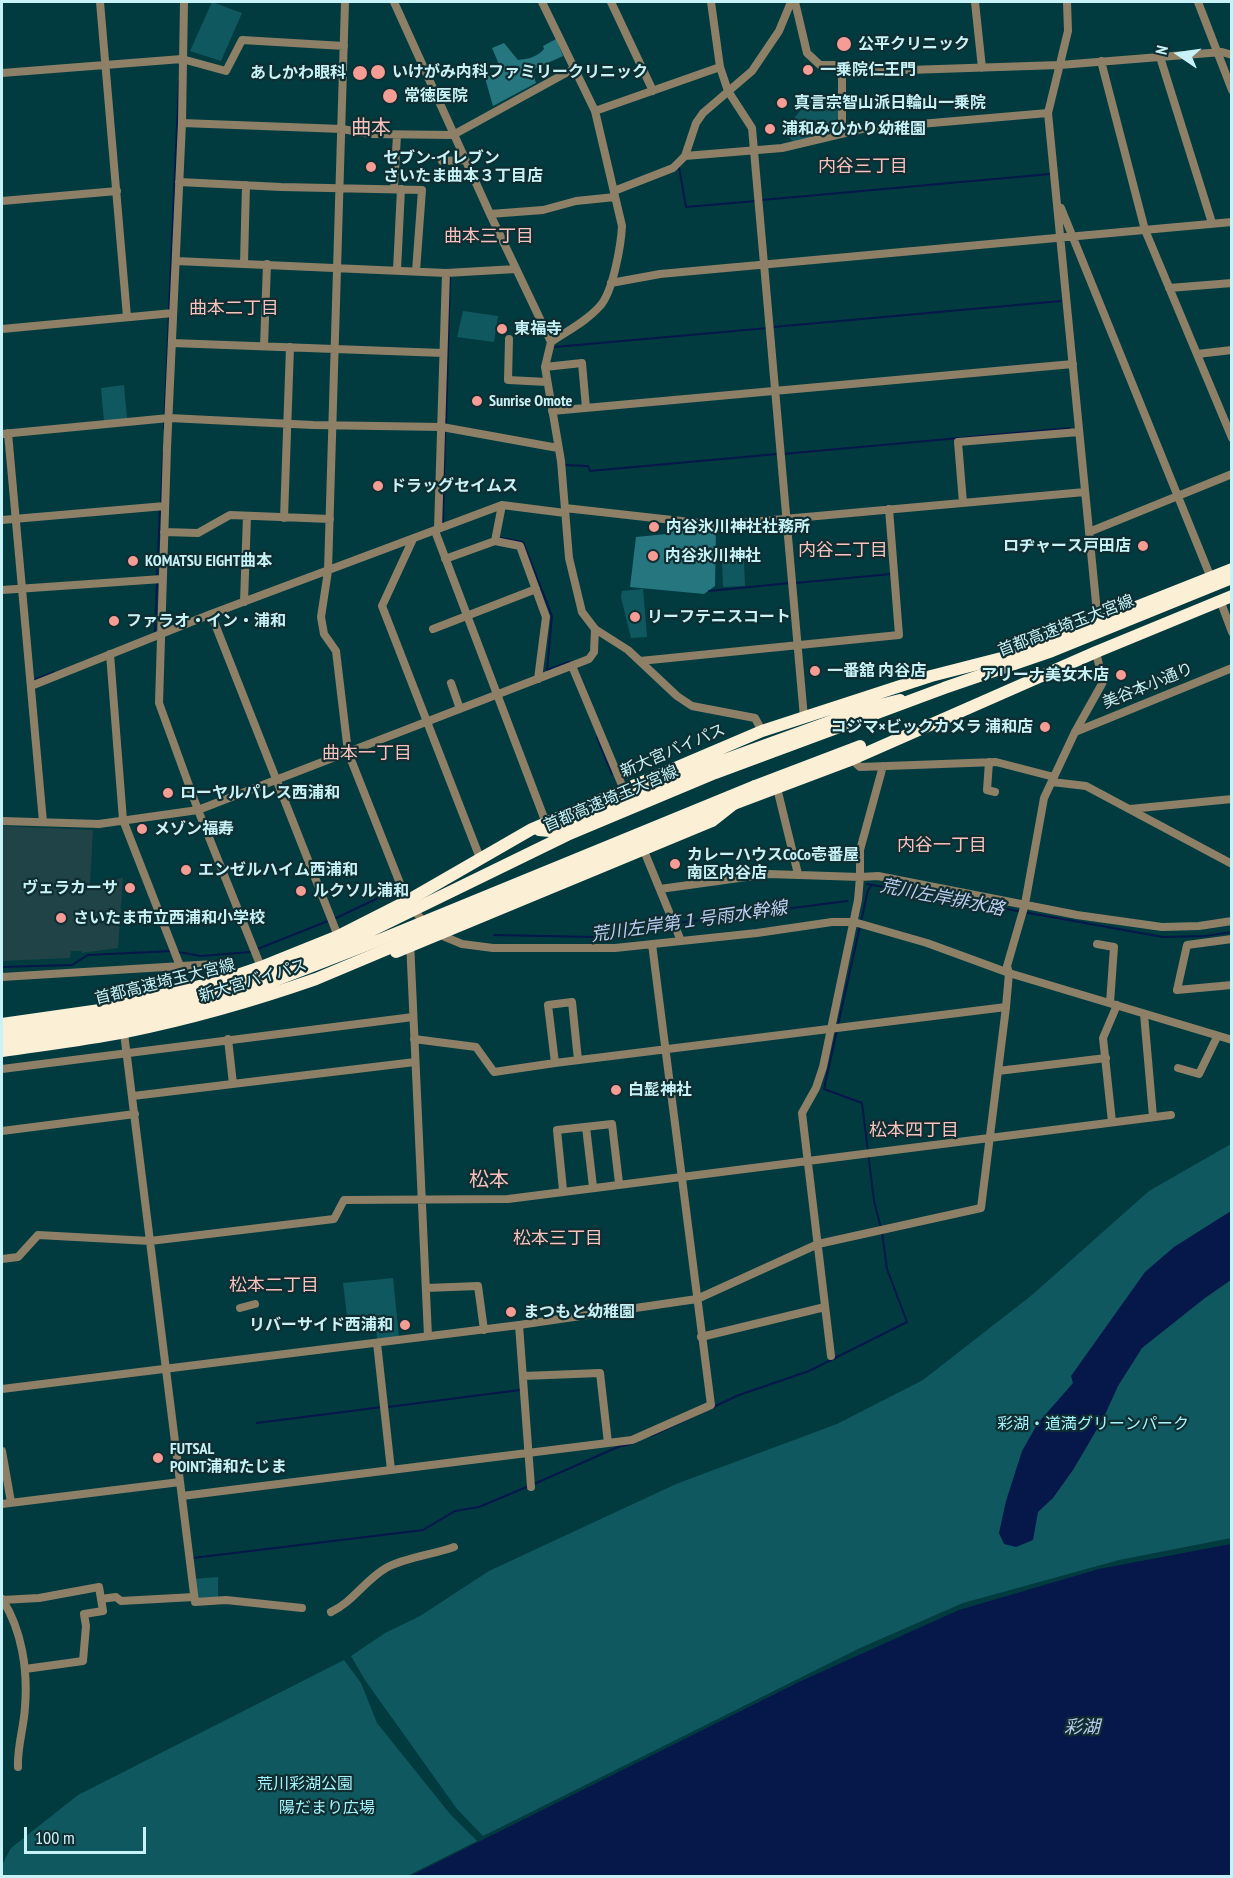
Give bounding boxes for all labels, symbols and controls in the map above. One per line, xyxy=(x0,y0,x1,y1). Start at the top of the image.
north arrow xyxy=(1149,24,1209,84)
place label: 公平クリニック xyxy=(858,34,970,54)
marker: 公平クリニック xyxy=(835,35,853,53)
text: N xyxy=(1151,43,1172,56)
place label: 一乗院仁王門 xyxy=(820,60,916,80)
place label: いけがみ内科ファミリークリニック xyxy=(392,62,648,82)
place label: あしかわ眼科 xyxy=(250,63,346,83)
marker: いけがみ内科ファミリークリニック xyxy=(369,63,387,81)
marker: 一乗院仁王門 xyxy=(801,63,815,77)
marker: あしかわ眼科 xyxy=(351,64,369,82)
place label: 常徳医院 xyxy=(404,86,468,106)
marker: 常徳医院 xyxy=(381,87,399,105)
place label: 真言宗智山派日輪山一乗院 xyxy=(794,93,986,113)
marker: 真言宗智山派日輪山一乗院 xyxy=(775,96,789,110)
district label: 曲本 xyxy=(351,116,391,140)
place label: 浦和みひかり幼稚園 xyxy=(782,119,926,139)
marker: 浦和みひかり幼稚園 xyxy=(763,122,777,136)
place label: セブン-イレブン さいたま曲本３丁目店 xyxy=(383,148,543,186)
district label: 内谷三丁目 xyxy=(818,156,908,178)
marker: セブン-イレブン さいたま曲本３丁目店 xyxy=(364,160,378,174)
district label: 曲本三丁目 xyxy=(444,226,534,248)
district label: 曲本二丁目 xyxy=(189,298,279,320)
place label: 東福寺 xyxy=(514,319,562,339)
marker: 東福寺 xyxy=(495,322,509,336)
place label: Sunrise Omote xyxy=(489,391,572,411)
marker: Sunrise Omote xyxy=(470,394,484,408)
place label: ドラッグセイムス xyxy=(390,476,518,496)
marker: ドラッグセイムス xyxy=(371,479,385,493)
place label: 内谷氷川神社社務所 xyxy=(666,517,810,537)
marker: 内谷氷川神社社務所 xyxy=(647,520,661,534)
place label: ロヂャース戸田店 xyxy=(1003,536,1131,556)
marker: ロヂャース戸田店 xyxy=(1136,539,1150,553)
district label: 内谷二丁目 xyxy=(798,540,888,562)
place label: 内谷氷川神社 xyxy=(665,546,761,566)
marker: 内谷氷川神社 xyxy=(646,549,660,563)
place label: KOMATSU EIGHT曲本 xyxy=(145,551,272,571)
marker: KOMATSU EIGHT曲本 xyxy=(126,554,140,568)
street label: 首都高速埼玉大宮線 xyxy=(995,591,1137,661)
place label: リーフテニスコート xyxy=(647,607,791,627)
marker: リーフテニスコート xyxy=(628,610,642,624)
place label: ファラオ・イン・浦和 xyxy=(126,611,286,631)
marker: ファラオ・イン・浦和 xyxy=(107,614,121,628)
street label: 美谷本小通り xyxy=(1100,659,1196,713)
place label: 一番舘 内谷店 xyxy=(827,661,926,681)
marker: 一番舘 内谷店 xyxy=(808,664,822,678)
place label: アリーナ美女木店 xyxy=(981,665,1109,685)
marker: アリーナ美女木店 xyxy=(1114,668,1128,682)
place label: コジマ×ビックカメラ 浦和店 xyxy=(831,717,1033,737)
street label: 新大宮バイパス xyxy=(618,720,728,782)
marker: コジマ×ビックカメラ 浦和店 xyxy=(1038,720,1052,734)
district label: 曲本一丁目 xyxy=(322,743,412,765)
street label: 首都高速埼玉大宮線 xyxy=(541,762,681,836)
place label: ローヤルパレス西浦和 xyxy=(180,783,340,803)
marker: ローヤルパレス西浦和 xyxy=(161,786,175,800)
place label: メゾン福寿 xyxy=(154,819,234,839)
marker: メゾン福寿 xyxy=(135,822,149,836)
district label: 内谷一丁目 xyxy=(897,835,987,857)
place label: カレーハウスCoCo壱番屋 南区内谷店 xyxy=(687,845,859,883)
marker: カレーハウスCoCo壱番屋 南区内谷店 xyxy=(668,857,682,871)
place label: エンゼルハイム西浦和 xyxy=(198,860,358,880)
marker: エンゼルハイム西浦和 xyxy=(179,863,193,877)
water label: 荒川左岸排水路 xyxy=(878,875,1006,921)
place label: ヴェラカーサ xyxy=(22,878,118,898)
marker: ヴェラカーサ xyxy=(123,881,137,895)
place label: ルクソル浦和 xyxy=(313,881,409,901)
marker: ルクソル浦和 xyxy=(294,884,308,898)
water label: 荒川左岸第１号雨水幹線 xyxy=(589,898,789,946)
place label: さいたま市立西浦和小学校 xyxy=(73,908,265,928)
marker: さいたま市立西浦和小学校 xyxy=(54,911,68,925)
street label: 首都高速埼玉大宮線 xyxy=(93,955,237,1009)
street label: 新大宮バイパス xyxy=(197,955,309,1007)
place label: 白髭神社 xyxy=(628,1080,692,1100)
marker: 白髭神社 xyxy=(609,1083,623,1097)
district label: 松本四丁目 xyxy=(869,1120,959,1142)
district label: 松本 xyxy=(469,1168,509,1192)
district label: 松本三丁目 xyxy=(513,1228,603,1250)
district label: 松本二丁目 xyxy=(229,1275,319,1297)
place label: まつもと幼稚園 xyxy=(523,1302,635,1322)
marker: まつもと幼稚園 xyxy=(504,1305,518,1319)
place label: リバーサイド西浦和 xyxy=(249,1315,393,1335)
marker: リバーサイド西浦和 xyxy=(398,1318,412,1332)
park label: 彩湖・道満グリーンパーク xyxy=(997,1414,1189,1434)
place label: FUTSAL POINT浦和たじま xyxy=(170,1439,286,1477)
marker: FUTSAL POINT浦和たじま xyxy=(151,1451,165,1465)
water label: 彩湖 xyxy=(1064,1717,1100,1739)
park label: 荒川彩湖公園 xyxy=(257,1774,353,1794)
park label: 陽だまり広場 xyxy=(279,1798,375,1818)
scale bar xyxy=(27,1815,148,1853)
text: 100 m xyxy=(35,1826,75,1849)

